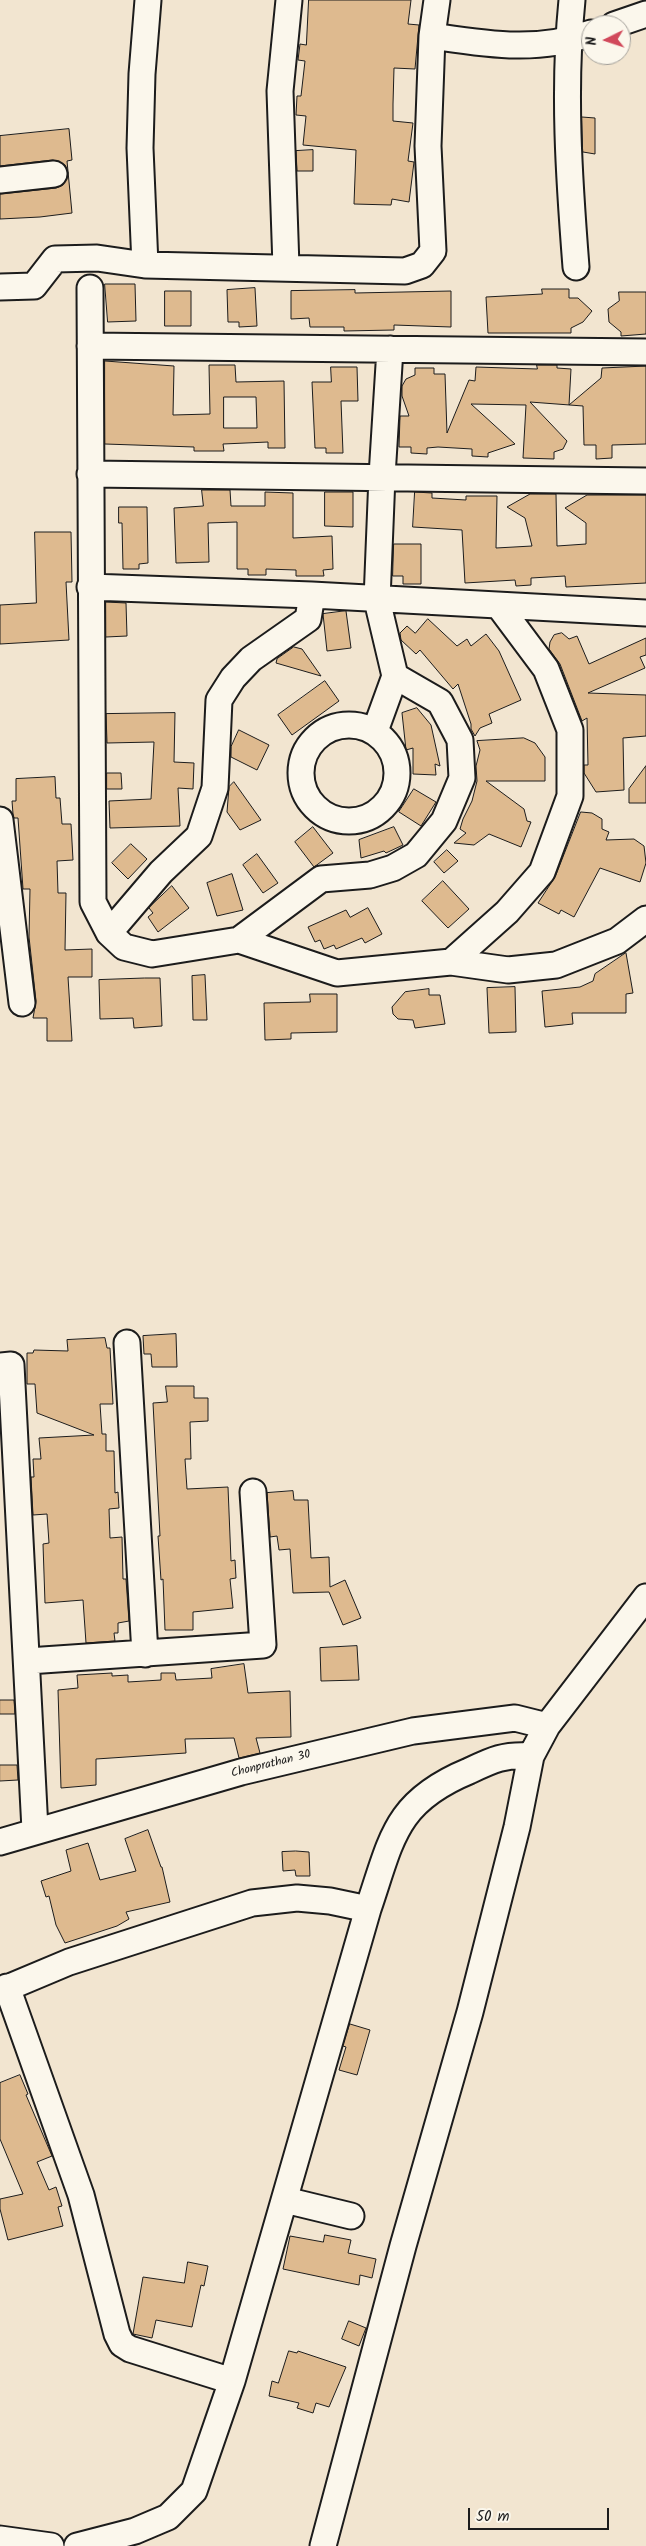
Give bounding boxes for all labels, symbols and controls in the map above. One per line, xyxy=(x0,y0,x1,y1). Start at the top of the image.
north arrow xyxy=(581,15,631,65)
text: N xyxy=(581,36,603,46)
street label: Chonprathan 30 xyxy=(230,1748,312,1782)
scale bar xyxy=(471,2498,612,2530)
text: 50 m xyxy=(476,2505,510,2529)

